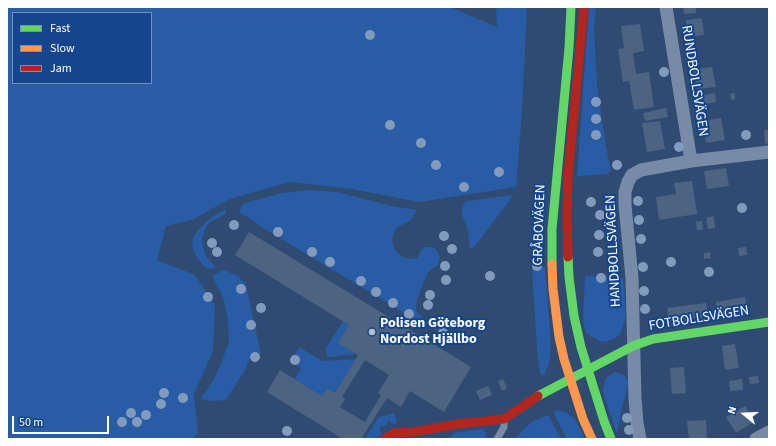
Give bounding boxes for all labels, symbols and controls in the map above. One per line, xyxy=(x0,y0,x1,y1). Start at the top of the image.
legend xyxy=(12,12,152,84)
text: Fast xyxy=(50,20,70,37)
street label: RUNDBOLLSVÄGEN xyxy=(677,24,711,138)
text: Slow xyxy=(50,40,75,57)
text: Jam xyxy=(50,60,72,77)
street label: GRÅBOVÄGEN xyxy=(530,184,550,266)
street label: HANDBOLLSVÄGEN xyxy=(603,195,625,307)
street label: FOTBOLLSVÄGEN xyxy=(648,303,750,335)
place label: Polisen Göteborg Nordost Hjällbo xyxy=(380,316,485,348)
marker: Polisen Göteborg Nordost Hjällbo xyxy=(367,327,377,337)
north arrow xyxy=(724,394,764,434)
text: N xyxy=(724,404,740,416)
scale bar xyxy=(14,408,111,434)
text: 50 m xyxy=(19,414,43,431)

